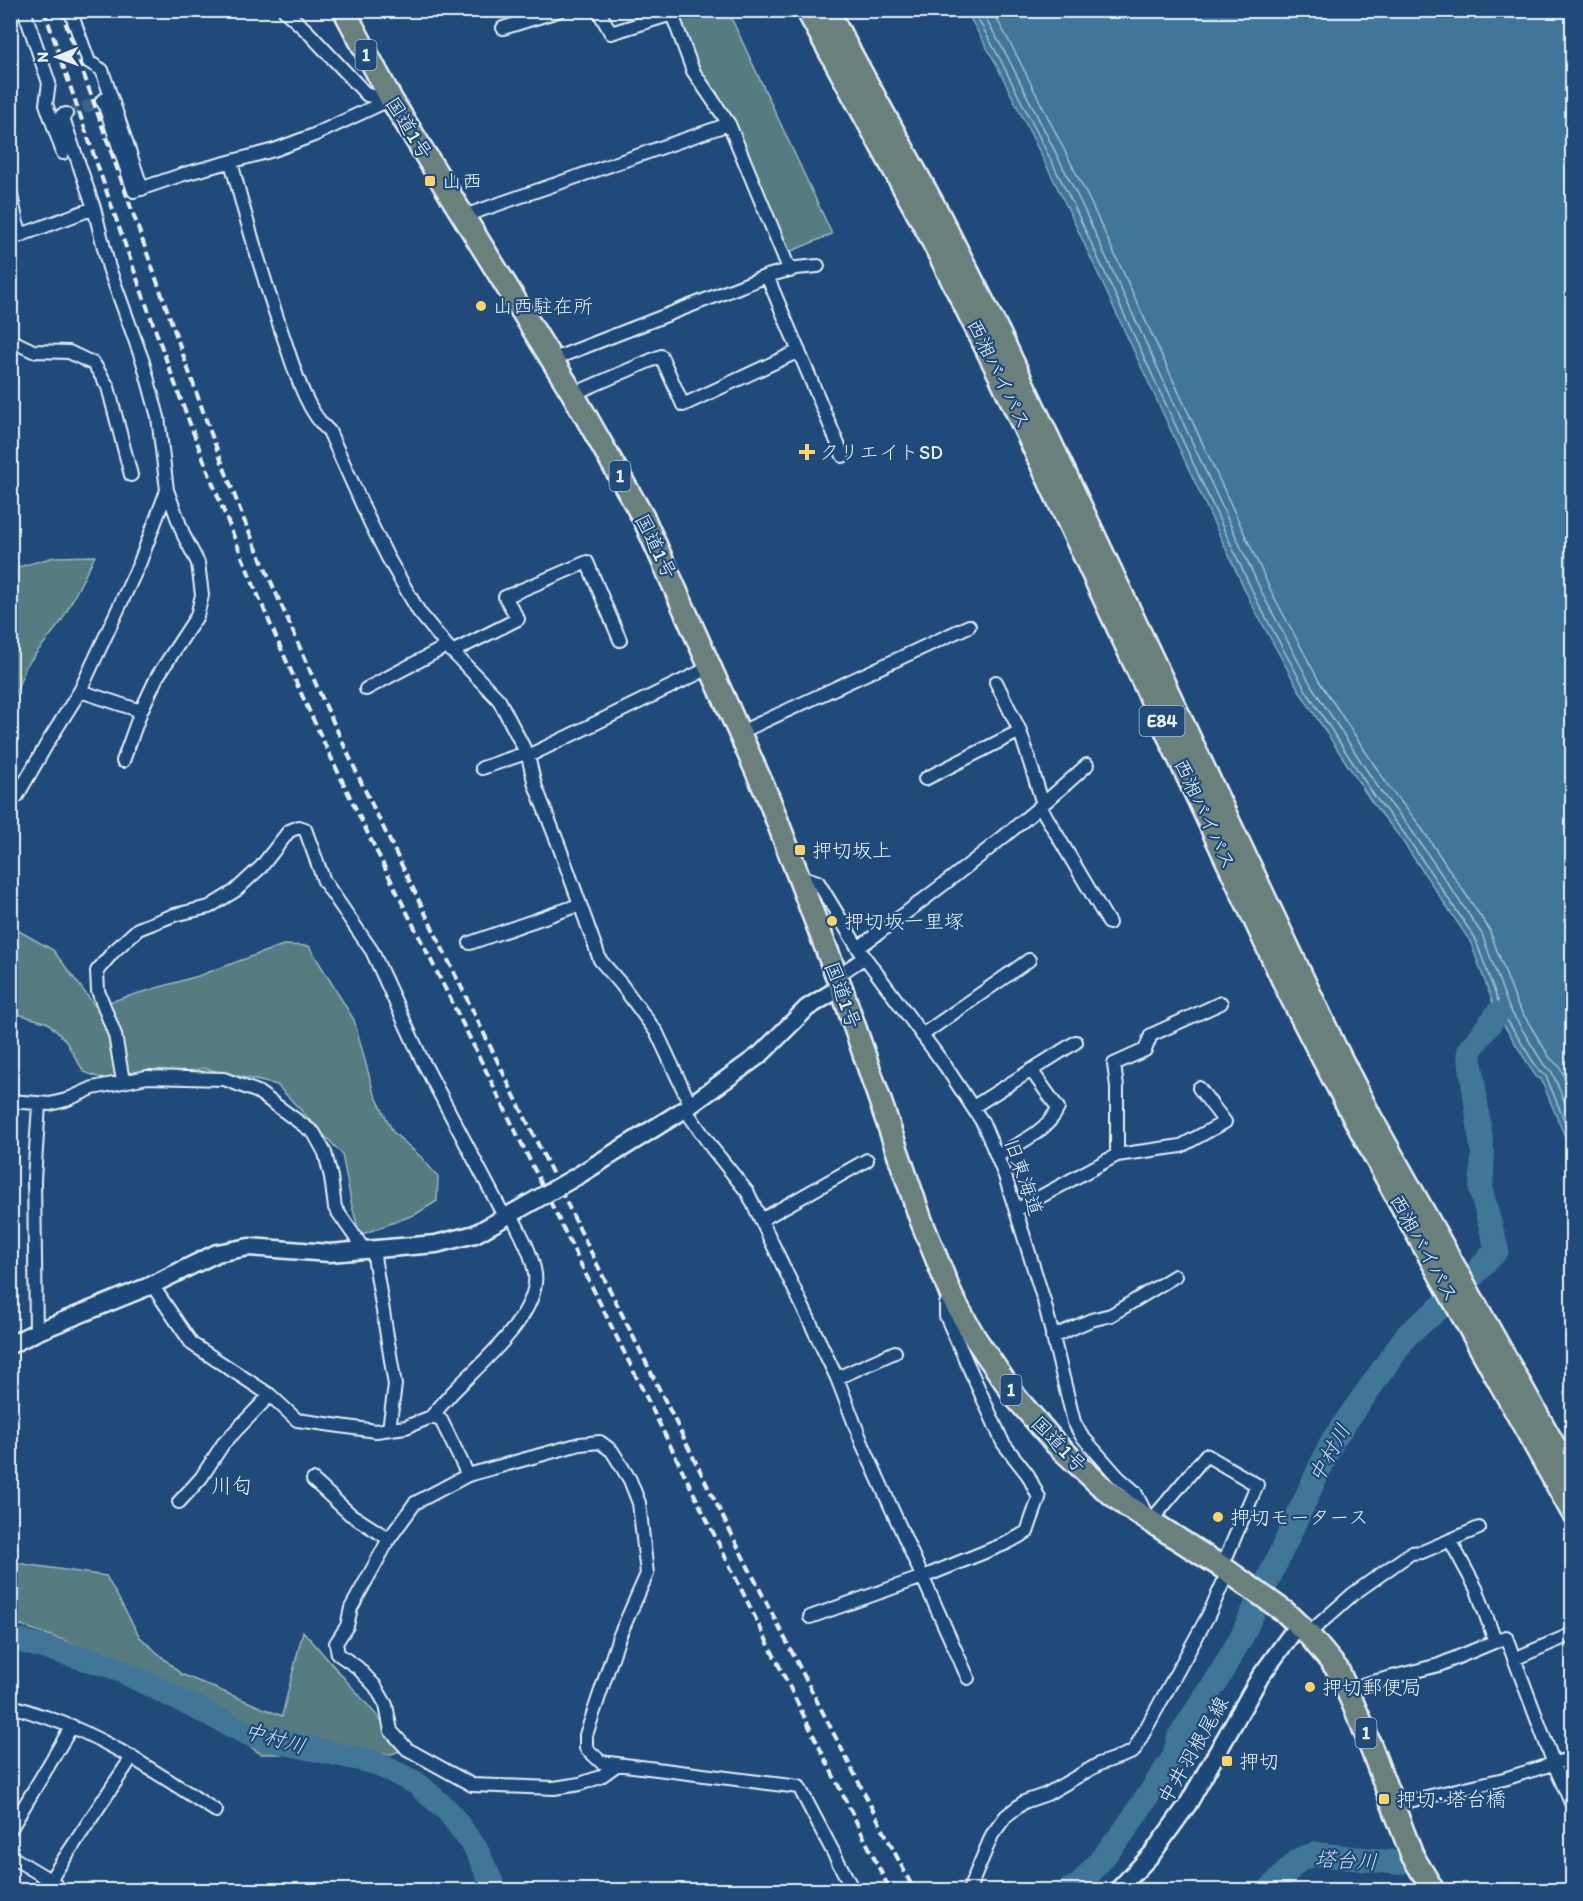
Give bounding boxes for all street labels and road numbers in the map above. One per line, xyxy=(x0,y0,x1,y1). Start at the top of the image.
road number: 1 xyxy=(356,40,376,70)
street label: 国道1号 xyxy=(380,92,438,164)
street label: 西湘バイパス xyxy=(962,315,1036,433)
road number: 1 xyxy=(610,461,630,491)
street label: 国道1号 xyxy=(630,510,682,582)
road number: E84 xyxy=(1140,706,1184,736)
street label: 西湘バイパス xyxy=(1169,755,1241,873)
street label: 国道1号 xyxy=(820,958,866,1032)
street label: 旧東海道 xyxy=(1000,1135,1048,1219)
street label: 西湘バイパス xyxy=(1385,1190,1463,1306)
road number: 1 xyxy=(1000,1375,1022,1405)
street label: 国道1号 xyxy=(1026,1411,1092,1477)
street label: 中井羽根尾線 xyxy=(1153,1692,1233,1808)
road number: 1 xyxy=(1356,1718,1376,1748)

